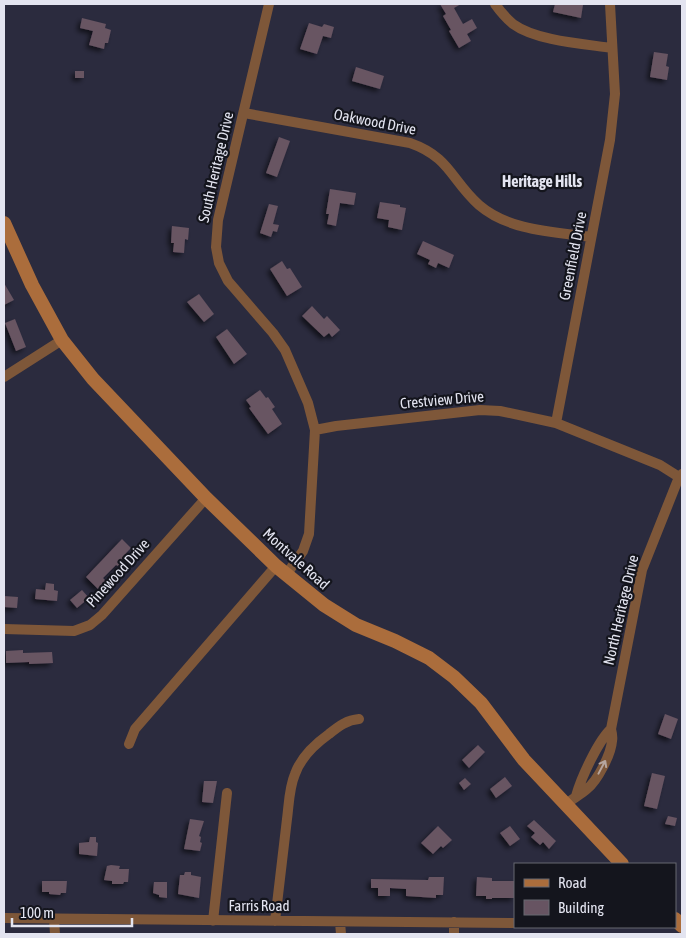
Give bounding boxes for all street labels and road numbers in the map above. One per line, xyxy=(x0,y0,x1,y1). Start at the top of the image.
street label: Oakwood Drive xyxy=(332,105,418,138)
street label: South Heritage Drive xyxy=(195,110,237,224)
street label: Greenfield Drive xyxy=(556,210,589,302)
street label: Crestview Drive xyxy=(399,387,485,412)
street label: Montvale Road xyxy=(260,525,333,593)
street label: Pinewood Drive xyxy=(83,535,153,610)
street label: North Heritage Drive xyxy=(600,553,642,667)
street label: Farris Road xyxy=(228,897,290,914)

